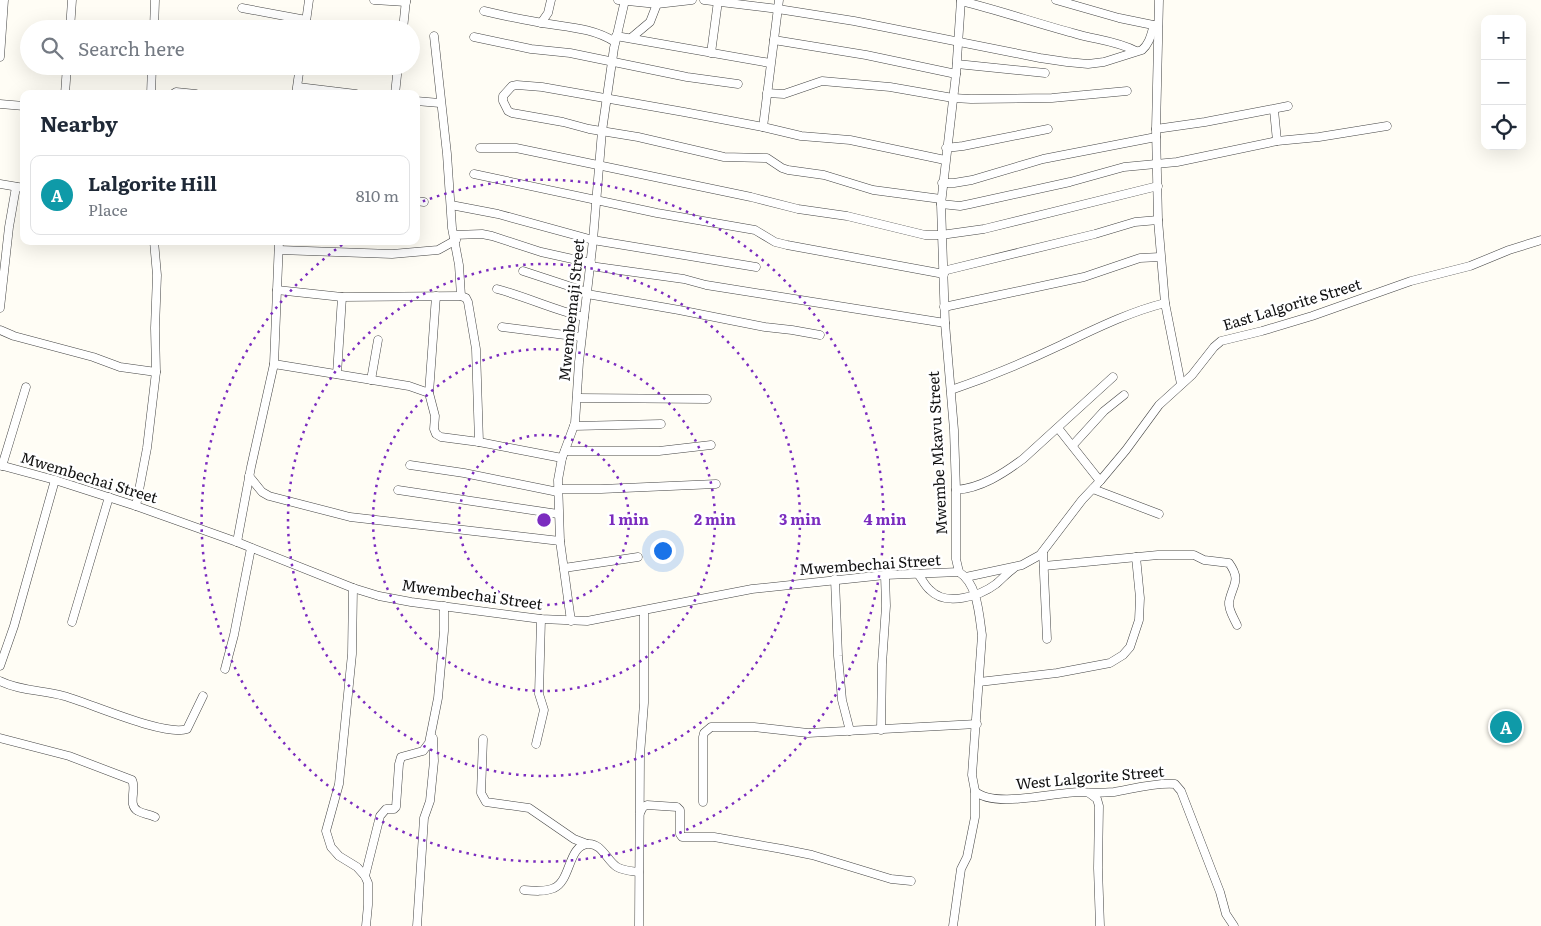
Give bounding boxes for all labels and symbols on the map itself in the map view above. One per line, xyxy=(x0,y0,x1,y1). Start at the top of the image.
street label: Mwembemaji Street xyxy=(552,237,589,382)
street label: East Lalgorite Street xyxy=(1219,272,1364,336)
street label: Mwembe Mkavu Street xyxy=(921,370,952,536)
street label: Mwembechai Street xyxy=(18,445,161,508)
text: 1 min xyxy=(609,507,650,530)
text: 2 min xyxy=(694,507,737,530)
text: 3 min xyxy=(779,507,822,530)
text: 4 min xyxy=(864,507,907,530)
centre of rings xyxy=(535,511,553,529)
your location xyxy=(650,538,676,564)
street label: Mwembechai Street xyxy=(798,547,942,580)
street label: Mwembechai Street xyxy=(400,572,544,615)
pin: A xyxy=(1490,708,1522,746)
street label: West Lalgorite Street xyxy=(1015,759,1165,794)

